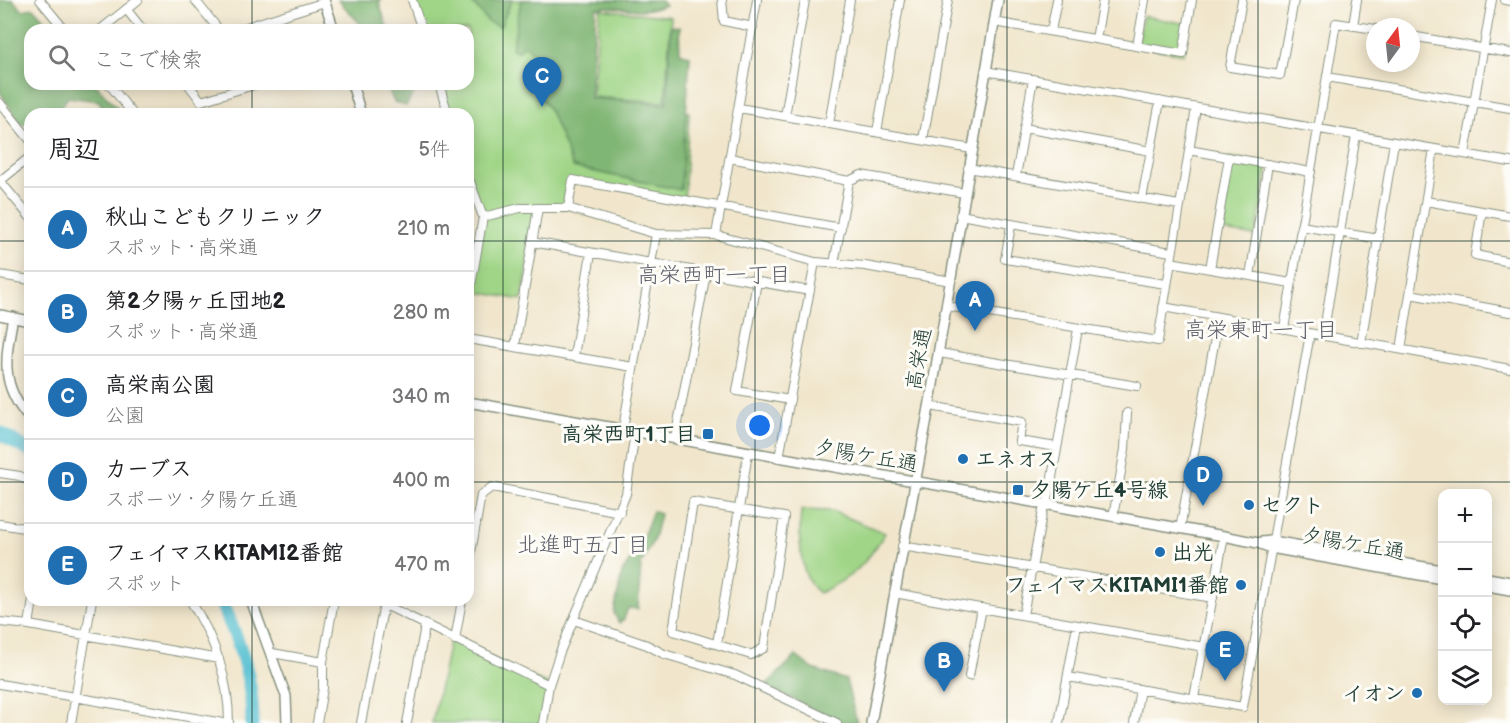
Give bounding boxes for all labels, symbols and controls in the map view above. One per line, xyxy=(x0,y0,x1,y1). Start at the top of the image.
north arrow xyxy=(1366,18,1420,72)
search box xyxy=(24,24,474,90)
icon: search xyxy=(45,41,78,74)
text: ここで検索 xyxy=(93,47,203,74)
pin: C xyxy=(522,57,562,107)
text: 周辺 xyxy=(48,135,100,166)
text: 5件 xyxy=(419,138,450,162)
text: 秋山こどもクリニック xyxy=(105,204,325,231)
text: A xyxy=(61,217,74,241)
text: 210 m xyxy=(397,217,450,241)
text: スポット · 高栄通 xyxy=(105,236,258,260)
district label: 高栄西町一丁目 xyxy=(637,262,791,289)
pin: A xyxy=(956,282,994,331)
text: 第2夕陽ヶ丘団地2 xyxy=(105,288,285,315)
text: B xyxy=(60,301,75,325)
text: 280 m xyxy=(393,301,450,325)
district label: 高栄東町一丁目 xyxy=(1184,317,1338,344)
text: スポット · 高栄通 xyxy=(105,320,258,344)
street label: 高栄通 xyxy=(901,326,937,392)
text: 高栄南公園 xyxy=(105,372,215,399)
text: C xyxy=(60,385,75,409)
text: 340 m xyxy=(392,385,450,409)
text: 公園 xyxy=(105,404,145,428)
your location xyxy=(745,411,774,440)
place label: 高栄西町1丁目 xyxy=(561,422,696,447)
marker: 高栄西町1丁目 xyxy=(701,427,715,441)
street label: 夕陽ケ丘通 xyxy=(812,435,920,477)
place label: エネオス xyxy=(975,447,1058,472)
marker: エネオス xyxy=(956,452,970,466)
text: カーブス xyxy=(105,456,192,483)
pin: D xyxy=(1184,456,1222,506)
text: D xyxy=(61,469,74,493)
text: 400 m xyxy=(392,469,450,493)
place label: 夕陽ケ丘4号線 xyxy=(1030,478,1168,503)
marker: 夕陽ケ丘4号線 xyxy=(1011,483,1025,497)
text: スポーツ · 夕陽ケ丘通 xyxy=(105,488,298,512)
map controls xyxy=(1438,489,1492,705)
button: + xyxy=(1438,489,1492,543)
place label: セクト xyxy=(1261,493,1324,518)
marker: セクト xyxy=(1242,498,1256,512)
street label: 夕陽ケ丘通 xyxy=(1299,523,1407,565)
district label: 北進町五丁目 xyxy=(517,532,649,559)
text: フェイマスKITAMI2番館 xyxy=(105,540,343,567)
place label: 出光 xyxy=(1172,540,1214,565)
button: − xyxy=(1438,543,1492,597)
marker: 出光 xyxy=(1153,545,1167,559)
text: E xyxy=(61,553,74,577)
text: 470 m xyxy=(394,553,450,577)
text: スポット xyxy=(105,572,185,596)
place label: フェイマスKITAMI1番館 xyxy=(1005,573,1229,598)
marker: フェイマスKITAMI1番館 xyxy=(1234,578,1248,592)
button: locate xyxy=(1438,597,1492,651)
pin: E xyxy=(1206,632,1244,681)
pin: B xyxy=(924,642,964,692)
button: layers xyxy=(1438,651,1492,705)
place label: イオン xyxy=(1342,681,1405,706)
marker: イオン xyxy=(1410,686,1424,700)

